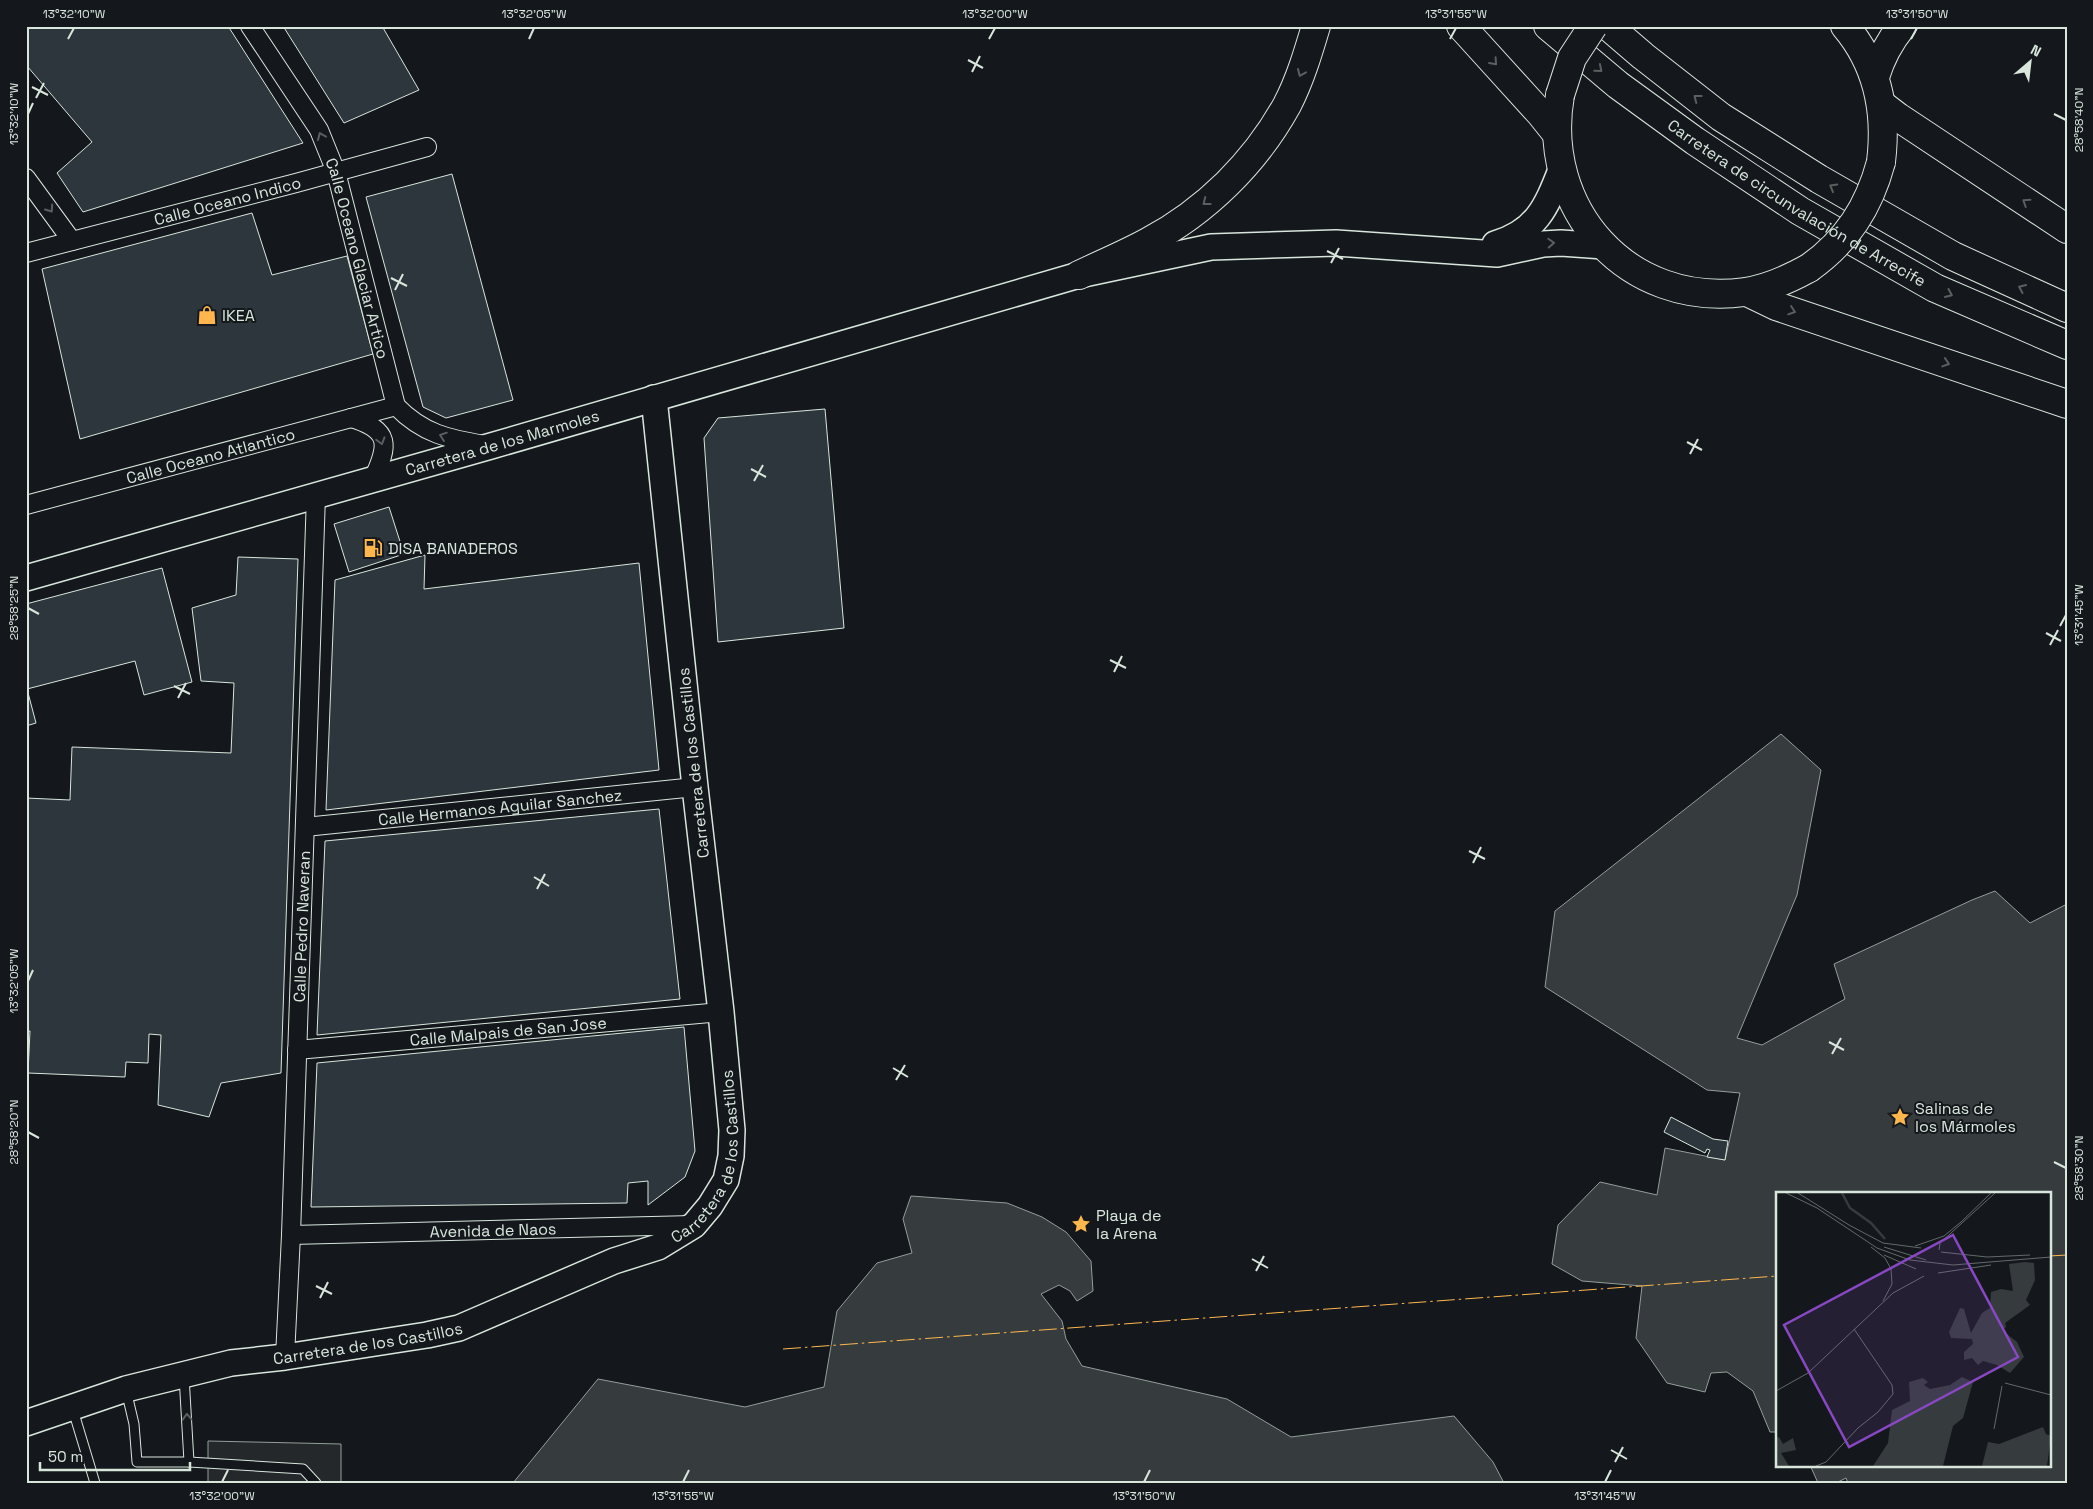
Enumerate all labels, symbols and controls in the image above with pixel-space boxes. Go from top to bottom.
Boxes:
text: 13°32'10"W [43,6,106,22]
text: 13°32'05"W [502,6,567,22]
text: 13°32'00"W [962,6,1028,22]
text: 13°31'55"W [1425,6,1487,22]
text: 13°31'50"W [1886,6,1949,22]
north arrow [2006,38,2056,88]
text: N [2028,40,2044,61]
one-way arrow [1488,57,1497,66]
one-way arrow [1593,64,1602,72]
one-way arrow [1296,68,1307,77]
text: 13°32'10"W [6,82,22,145]
text: 28°58'40"N [2071,88,2087,152]
one-way arrow [1693,95,1703,104]
street label: Carretera de circunvalación de Arrecife [1663,115,1930,292]
one-way arrow [317,132,328,141]
street label: Calle Oceano Glaciar Artico [320,155,393,361]
street label: Calle Oceano Indico [152,172,303,230]
one-way arrow [1829,183,1838,193]
one-way arrow [1203,197,1212,205]
one-way arrow [2022,199,2031,209]
one-way arrow [44,203,53,213]
one-way arrow [1547,238,1555,249]
one-way arrow [2018,283,2027,294]
one-way arrow [1944,287,1953,298]
shop icon: IKEA [196,304,218,326]
place label: IKEA [222,305,255,326]
one-way arrow [1787,305,1796,315]
one-way arrow [1941,357,1949,367]
street label: Carretera de los Marmoles [403,405,602,481]
street label: Calle Oceano Atlantico [124,423,297,489]
one-way arrow [439,432,448,442]
one-way arrow [376,436,386,444]
fuel station icon: DISA BANADEROS [362,537,384,559]
place label: DISA BANADEROS [388,538,518,559]
text: 28°58'25"N [6,576,22,640]
text: 13°31'45"W [2071,584,2087,646]
street label: Carretera de los Castillos [673,667,714,859]
street label: Calle Hermanos Aguilar Sanchez [377,785,623,830]
street label: Calle Pedro Naveran [289,850,315,1003]
text: 13°32'05"W [6,948,22,1013]
street label: Calle Malpais de San Jose [409,1012,608,1051]
street label: Carretera de los Castillos [667,1069,743,1248]
place label: Salinas de los Mármoles [1915,1098,2016,1137]
text: 28°58'20"N [6,1100,22,1164]
place icon: Salinas de los Mármoles [1889,1106,1911,1128]
text: 28°58'30"N [2071,1136,2087,1200]
inset map [1776,1192,2050,1466]
place label: Playa de la Arena [1096,1205,1161,1244]
place icon: Playa de la Arena [1070,1213,1092,1235]
street label: Avenida de Naos [429,1218,557,1243]
street label: Carretera de los Castillos [272,1318,464,1369]
one-way arrow [182,1413,193,1421]
scale bar [40,1439,190,1471]
text: 50 m [48,1447,83,1466]
text: 13°32'00"W [189,1488,255,1504]
text: 13°31'55"W [652,1488,714,1504]
text: 13°31'50"W [1113,1488,1176,1504]
text: 13°31'45"W [1574,1488,1636,1504]

